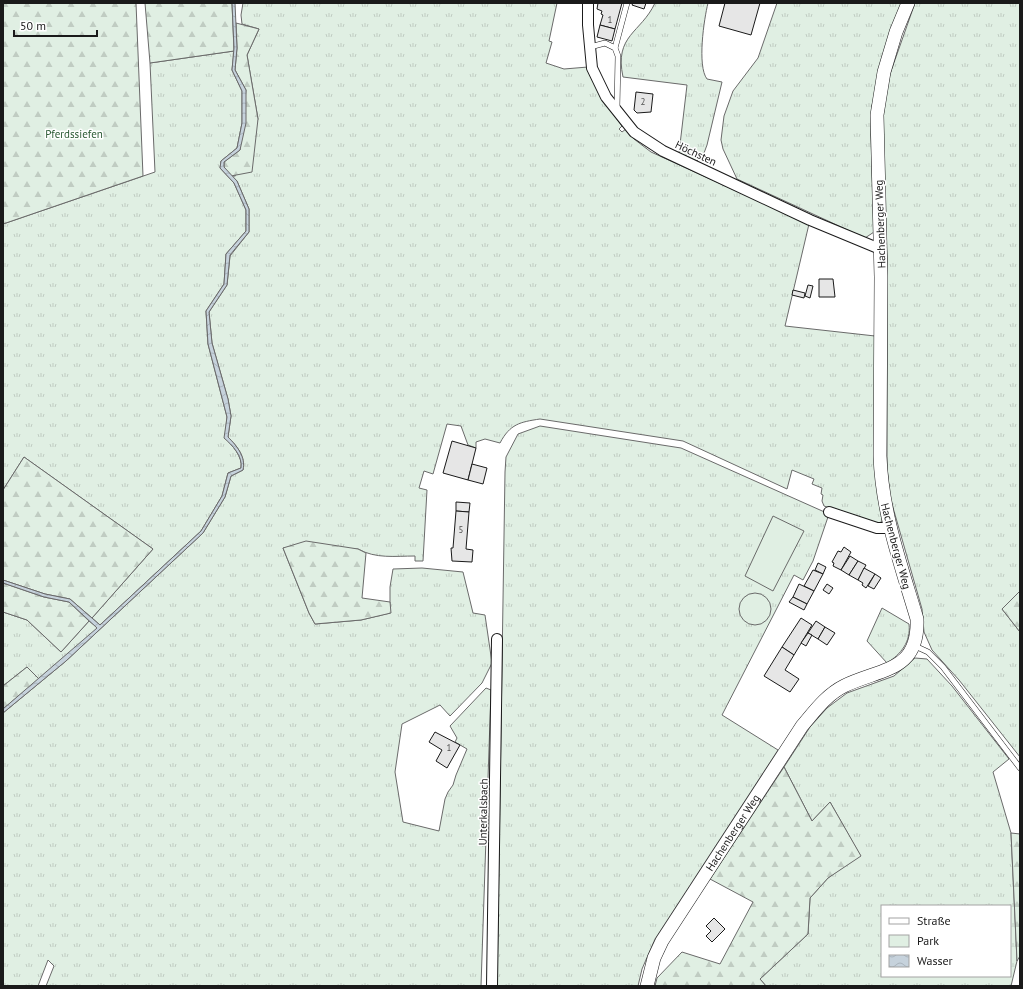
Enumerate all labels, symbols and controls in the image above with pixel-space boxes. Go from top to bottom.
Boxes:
scale bar [14,12,97,38]
house number: 1 [608,14,613,25]
text: 50 m [20,18,46,33]
house number: 2 [641,96,646,107]
park label: Pferdssiefen [45,127,103,141]
street label: Höchsten [673,137,719,169]
street label: Hachenberger Weg [871,179,889,269]
street label: Hachenberger Weg [878,501,914,591]
house number: 5 [459,524,464,535]
house number: 1 [447,742,452,753]
street label: Unterkalsbach [475,778,491,846]
street label: Hachenberger Weg [702,791,763,874]
legend [881,905,1011,977]
text: Straße [917,913,951,928]
text: Park [917,933,939,948]
text: Wasser [917,953,953,968]

